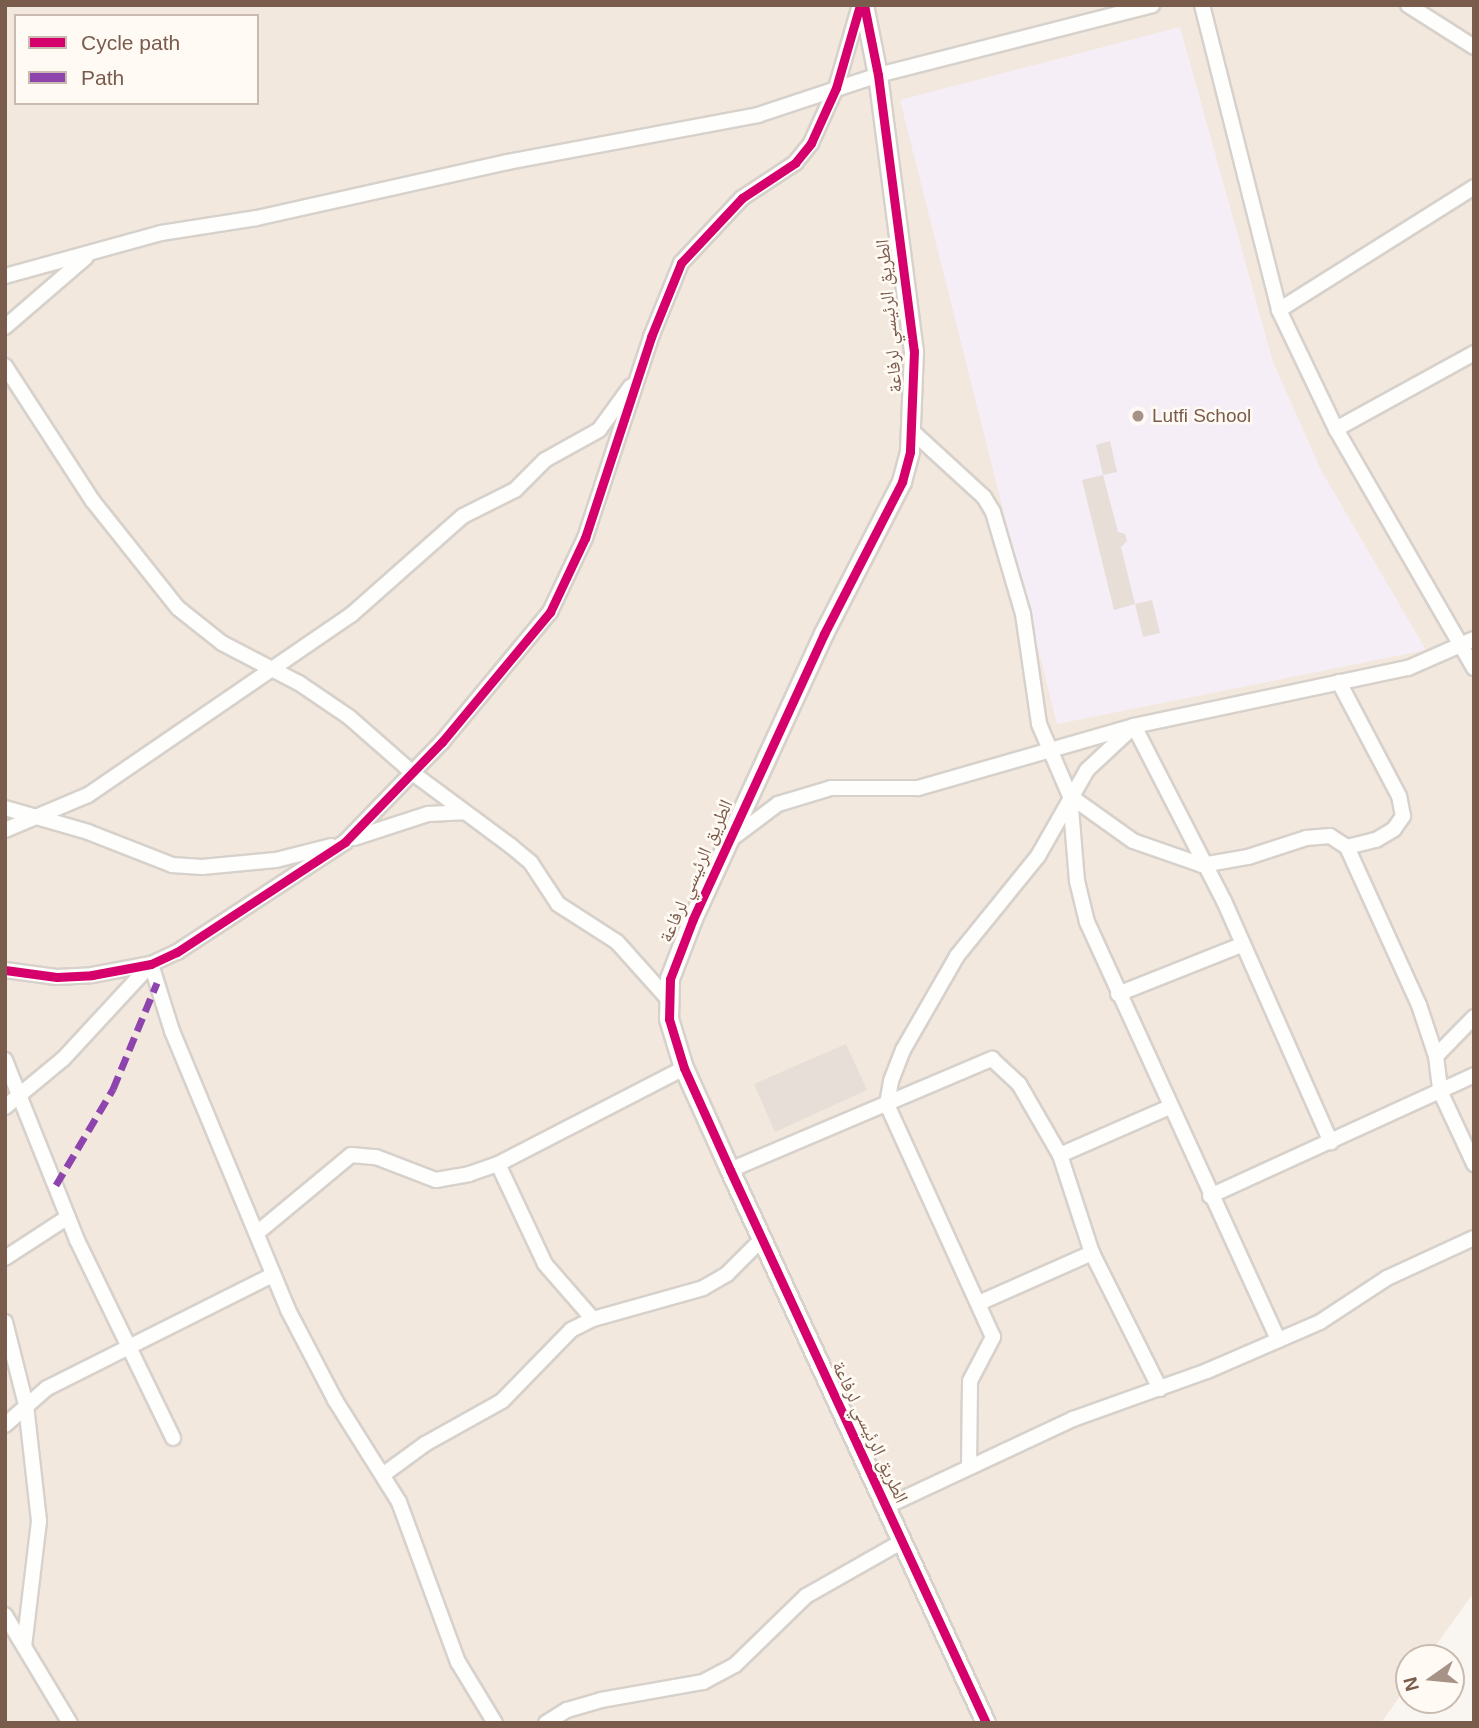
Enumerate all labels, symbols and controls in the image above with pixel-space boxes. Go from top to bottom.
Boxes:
legend [14,14,259,105]
text: Cycle path [81,31,180,54]
text: Path [81,66,124,89]
street label: الطريق الرئيسي لرفاعة [871,238,907,394]
place label: Lutfi School [1152,405,1251,427]
marker: Lutfi School [1130,408,1146,424]
street label: الطريق الرئيسي لرفاعة [654,796,738,946]
street label: الطريق الرئيسي لرفاعة [827,1357,913,1507]
north arrow [1395,1644,1465,1714]
text: N [1399,1675,1423,1693]

